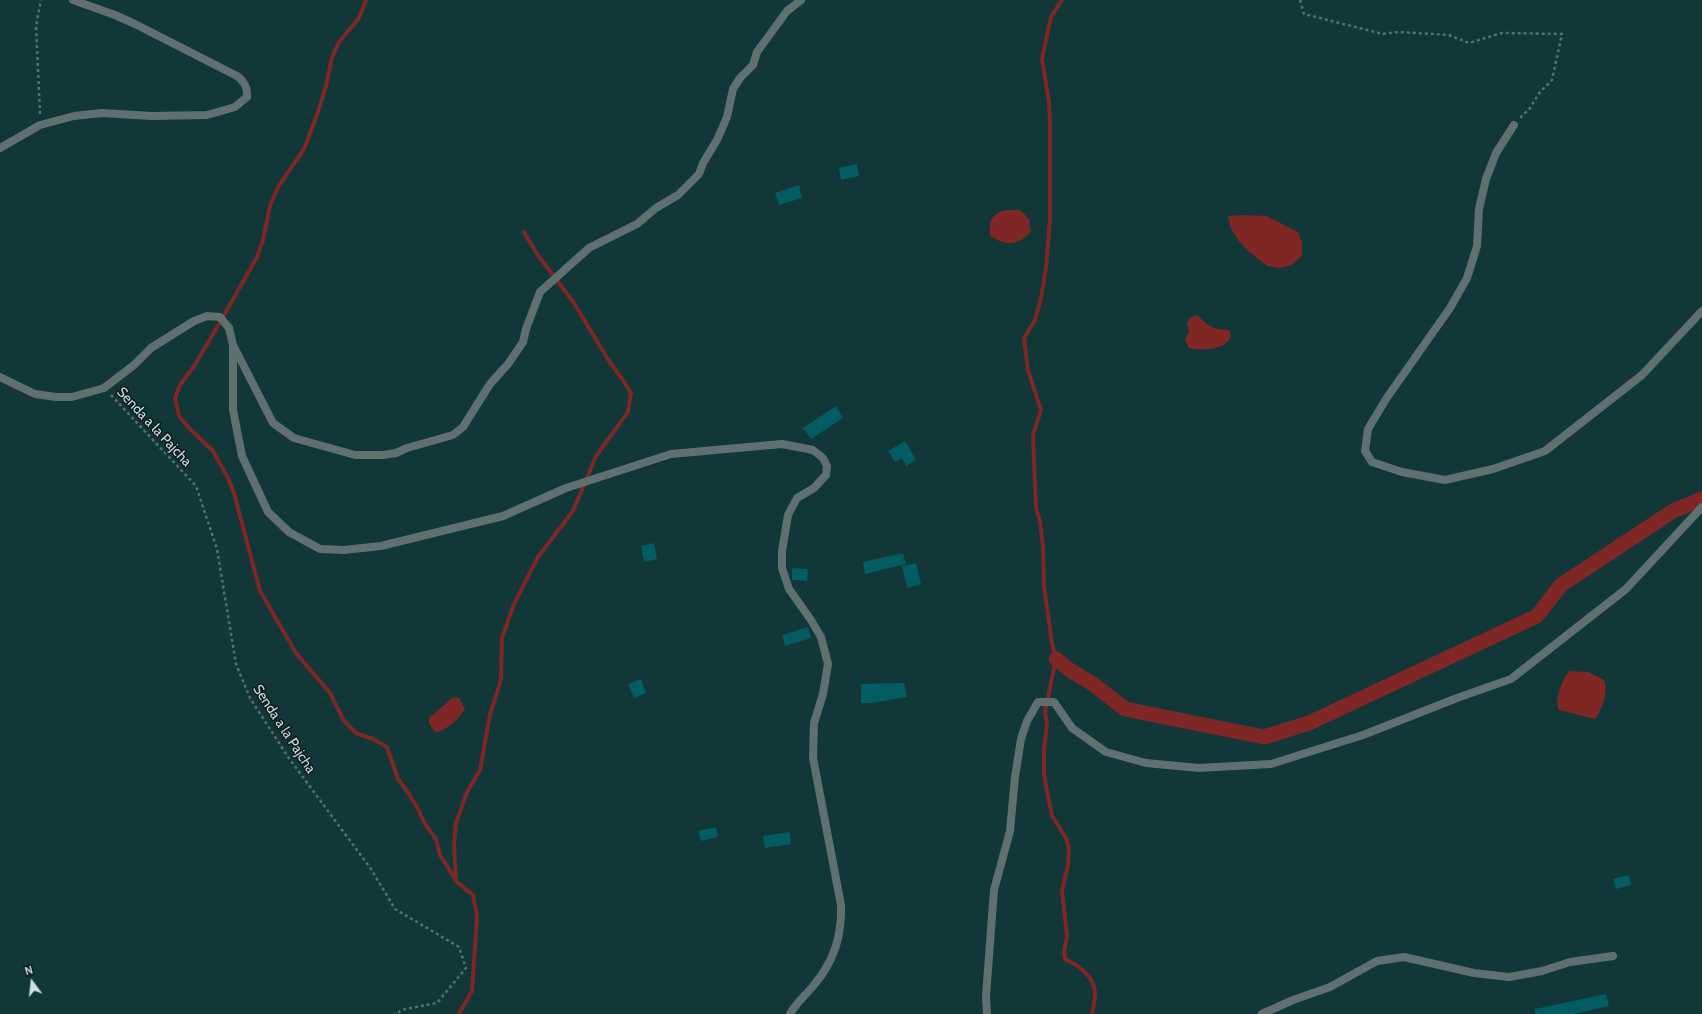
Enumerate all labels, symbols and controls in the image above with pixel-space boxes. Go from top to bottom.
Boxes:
street label: Senda a la Pajcha [113,384,195,470]
street label: Senda a la Pajcha [249,682,319,776]
north arrow [12,962,52,1002]
text: N [23,963,34,978]

